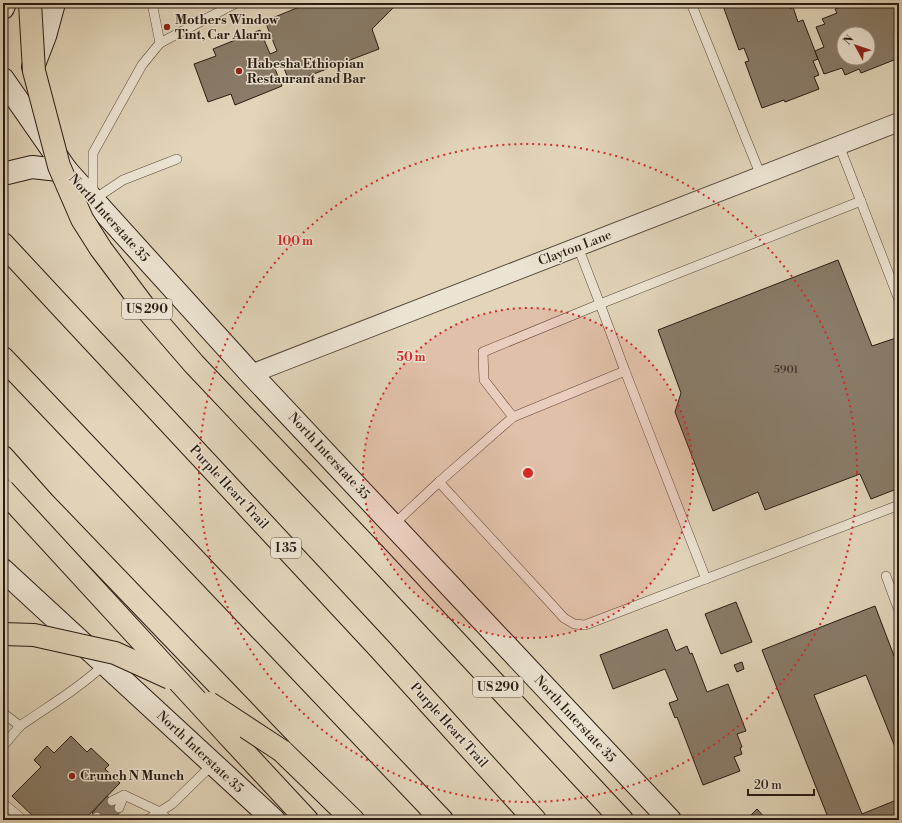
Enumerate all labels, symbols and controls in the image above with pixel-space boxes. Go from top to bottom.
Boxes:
place label: Mothers Window Tint, Car Alarm [175,12,279,43]
marker: Mothers Window Tint, Car Alarm [162,22,172,32]
north arrow [836,26,876,66]
text: N [841,32,857,48]
place label: Habesha Ethiopian Restaurant and Bar [247,56,366,87]
marker: Habesha Ethiopian Restaurant and Bar [234,66,244,76]
street label: North Interstate 35 [65,171,153,265]
street label: Clayton Lane [536,227,614,269]
text: 100 m [277,234,313,249]
road number: US 290 [122,299,172,319]
text: 50 m [396,350,426,365]
house number: 5901 [774,363,798,377]
street label: North Interstate 35 [285,409,373,503]
street label: Purple Heart Trail [186,442,272,532]
centre of rings [521,466,535,480]
road number: I 35 [271,538,301,558]
street label: North Interstate 35 [531,672,619,766]
road number: US 290 [473,677,523,697]
street label: Purple Heart Trail [407,679,491,771]
street label: North Interstate 35 [153,708,247,796]
place label: Crunch N Munch [80,768,184,784]
marker: Crunch N Munch [67,771,77,781]
scale bar [748,771,814,797]
text: 20 m [754,778,782,793]

